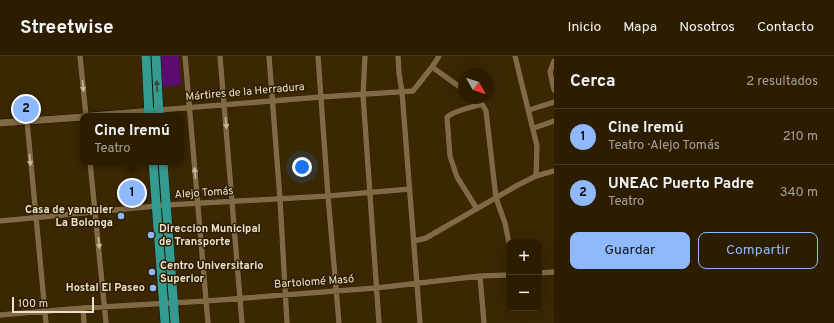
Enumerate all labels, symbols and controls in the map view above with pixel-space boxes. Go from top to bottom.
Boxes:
text: Streetwise [20,16,113,40]
text: Inicio [568,19,601,36]
text: Mapa [623,19,657,36]
text: Nosotros [679,19,735,36]
text: Contacto [757,19,814,36]
north arrow [458,68,494,104]
text: Cerca [570,71,616,93]
text: 2 resultados [746,74,818,90]
one-way arrow [80,80,87,92]
one-way arrow [154,80,161,92]
street label: Mártires de la Herradura [185,80,305,104]
pin: 2 [13,94,39,124]
popup [80,113,184,165]
one-way arrow [222,117,229,129]
text: Cine Iremú [608,119,684,138]
text: Cine Iremú [94,122,170,141]
text: 1 [580,129,586,145]
text: 210 m [783,129,818,145]
text: Teatro · Alejo Tomás [608,138,720,154]
text: Teatro [94,141,131,157]
one-way arrow [27,154,34,166]
your location [292,157,312,177]
one-way arrow [192,167,199,179]
text: UNEAC Puerto Padre [608,175,754,194]
pin: 1 [119,178,145,208]
street label: Alejo Tomás [174,184,234,202]
text: 2 [579,185,587,201]
text: 340 m [780,185,818,201]
text: Teatro [608,194,644,210]
place label: Casa de yanquier La Bolonga [25,203,113,230]
marker: Casa de yanquier La Bolonga [116,211,126,221]
place label: Direccion Municipal de Transporte [159,222,261,249]
marker: Direccion Municipal de Transporte [146,230,156,240]
button: Guardar [570,232,690,269]
button: Compartir [698,232,818,269]
one-way arrow [95,237,102,249]
map controls [506,239,542,311]
button: + [506,239,542,275]
place label: Centro Universitario Superior [160,259,264,286]
marker: Centro Universitario Superior [147,267,157,277]
street label: Bartolomé Masó [273,272,355,292]
button: − [506,275,542,311]
place label: Hostal El Paseo [66,281,145,295]
marker: Hostal El Paseo [148,283,158,293]
scale bar [12,295,94,314]
text: 100 m [18,297,48,311]

